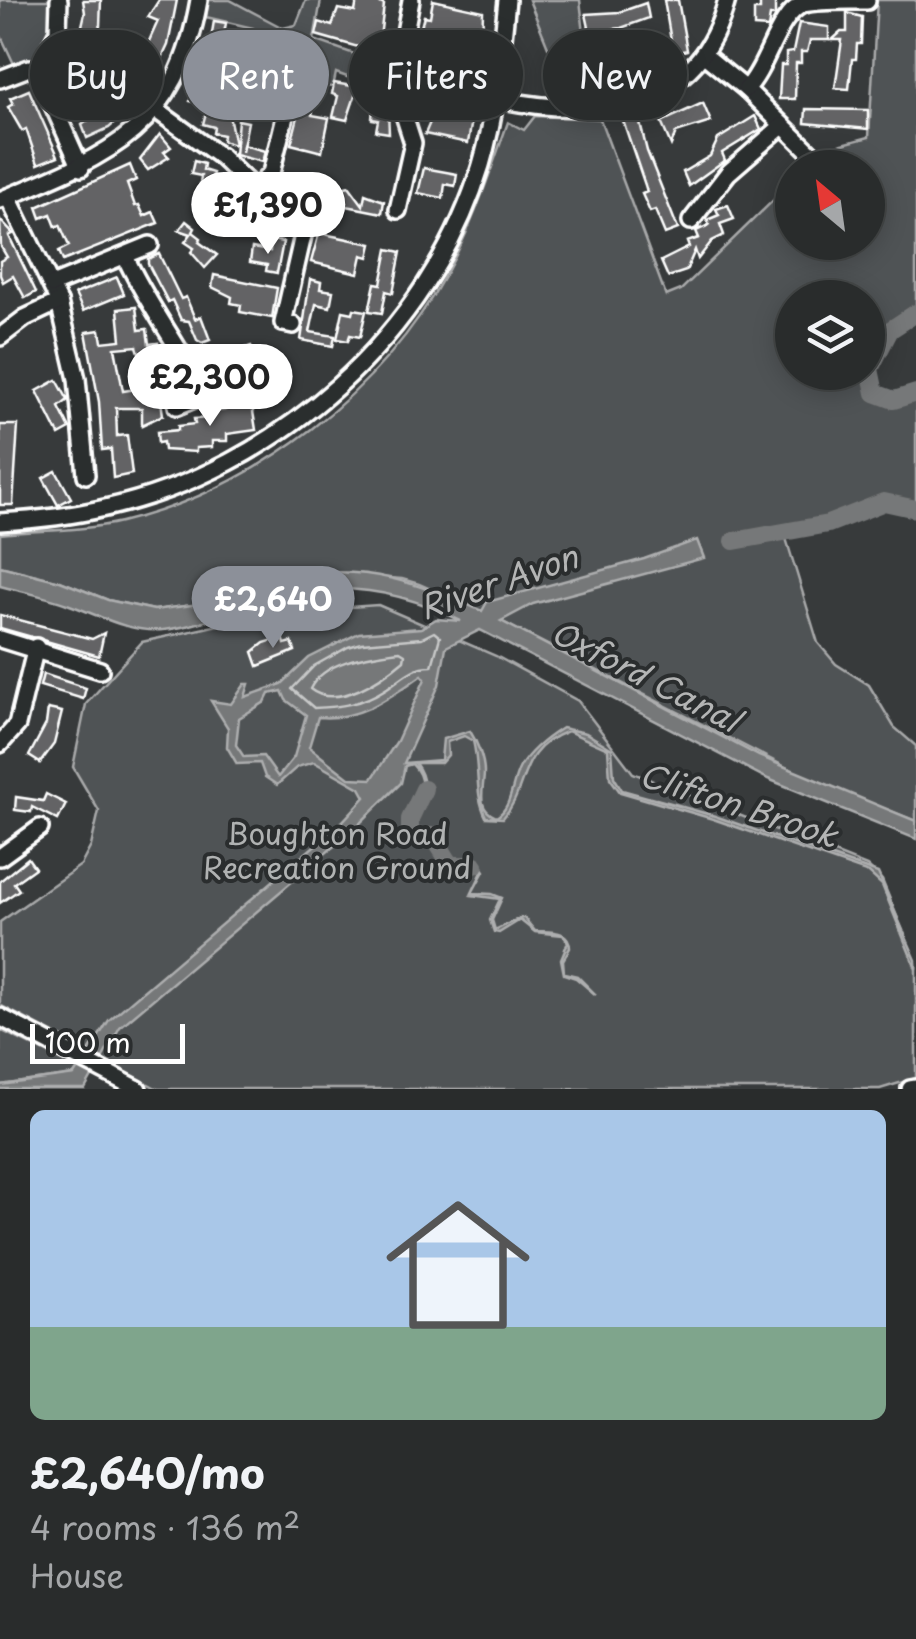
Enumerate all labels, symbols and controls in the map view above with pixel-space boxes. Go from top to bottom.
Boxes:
chip: Buy [30,30,163,120]
chip: Rent [183,30,329,120]
chip: Filters [349,30,523,120]
chip: New [543,30,687,120]
north arrow [775,150,885,260]
map controls [775,150,885,390]
pin: £1,390 [187,172,349,257]
text: £1,390 [213,180,323,228]
button: layers [775,280,885,390]
pin: £2,300 [129,344,291,429]
text: £2,300 [150,352,270,400]
water label: River Avon [412,531,585,631]
pin: £2,640 [192,566,354,651]
text: £2,640 [214,574,332,622]
water label: Oxford Canal [543,607,752,745]
water label: Clifton Brook [634,749,846,859]
park label: Boughton Road Recreation Ground [203,810,471,889]
scale bar [30,1019,185,1064]
text: 100 m [45,1020,131,1063]
icon: home [368,1175,548,1355]
text: £2,640/mo [30,1440,265,1503]
text: 4 rooms · 136 m² [30,1503,300,1551]
text: House [30,1551,124,1599]

